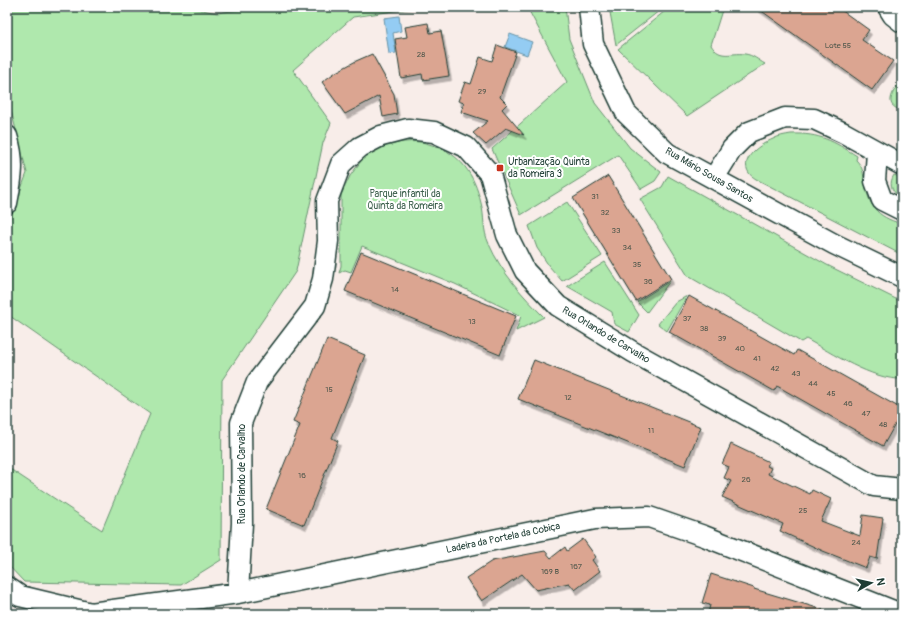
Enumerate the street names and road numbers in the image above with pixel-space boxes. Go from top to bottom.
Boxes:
street label: Rua Mário Sousa Santos [663,145,756,205]
street label: Rua Orlando de Carvalho [560,304,653,366]
street label: Rua Orlando de Carvalho [236,423,248,524]
street label: Ladeira da Portela da Cobiça [445,520,562,556]

